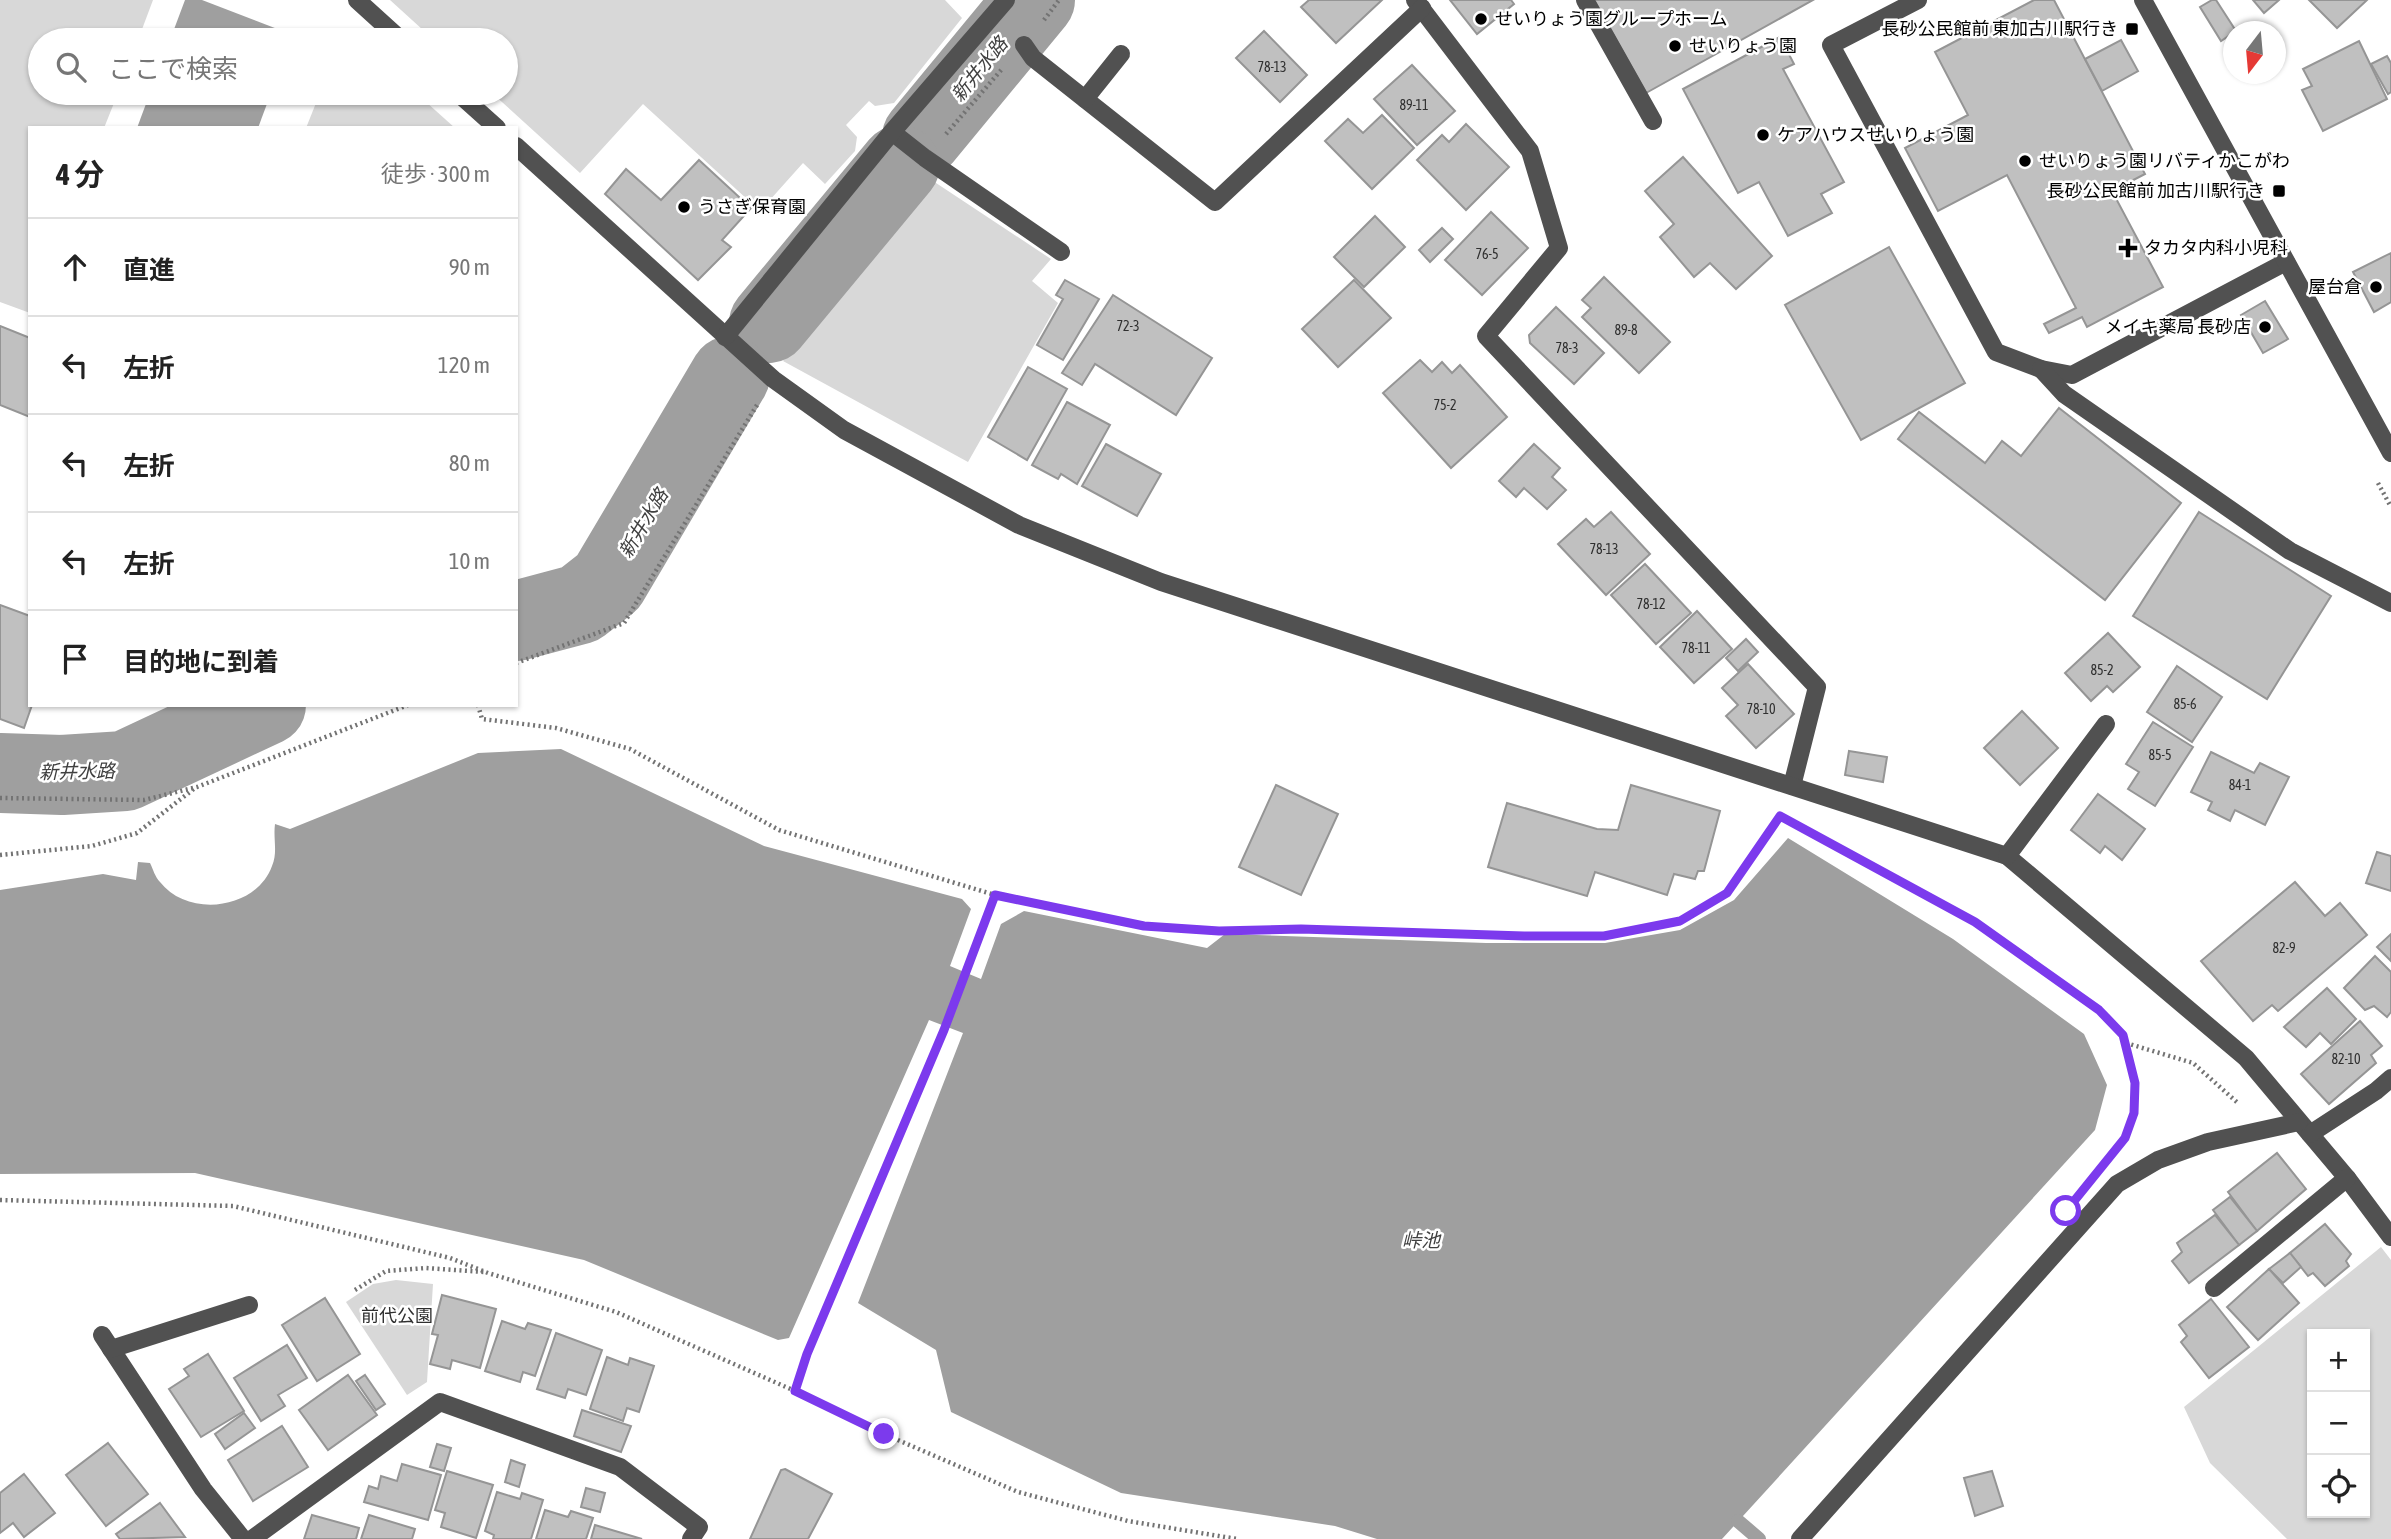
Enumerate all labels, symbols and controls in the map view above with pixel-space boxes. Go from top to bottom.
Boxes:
place label: せいりょう園グループホーム [1495,8,1727,29]
marker: せいりょう園グループホーム [1473,11,1489,27]
place label: 長砂公民館前 東加古川駅行き [1882,18,2118,39]
marker: 長砂公民館前 東加古川駅行き [2124,21,2140,37]
north arrow [2223,21,2286,84]
search box [28,28,518,105]
water label: 新井水路 [947,31,1013,105]
place label: せいりょう園 [1689,35,1797,56]
marker: せいりょう園 [1667,38,1683,54]
icon: search [52,48,90,86]
text: ここで検索 [108,54,238,84]
house number: 78-13 [1257,59,1287,75]
house number: 89-11 [1399,97,1429,113]
place label: ケアハウスせいりょう園 [1777,124,1974,145]
marker: ケアハウスせいりょう園 [1755,127,1771,143]
place label: せいりょう園リバティかこがわ [2039,150,2290,171]
marker: せいりょう園リバティかこがわ [2017,153,2033,169]
text: 4 分 [56,157,104,191]
text: 徒歩 · 300 m [381,161,490,187]
place label: 長砂公民館前 加古川駅行き [2047,180,2265,201]
marker: 長砂公民館前 加古川駅行き [2271,183,2287,199]
place label: うさぎ保育園 [698,196,806,217]
marker: うさぎ保育園 [676,199,692,215]
place label: タカタ内科小児科 [2144,237,2288,258]
marker: タカタ内科小児科 [2118,238,2138,258]
house number: 76-5 [1475,246,1499,262]
icon: ahead [56,248,94,286]
text: 90 m [449,254,490,280]
text: 直進 [123,255,175,285]
place label: 屋台倉 [2308,276,2362,297]
marker: 屋台倉 [2368,279,2384,295]
place label: メイキ薬局 長砂店 [2105,316,2251,337]
house number: 72-3 [1116,318,1140,334]
marker: メイキ薬局 長砂店 [2257,319,2273,335]
house number: 89-8 [1614,322,1638,338]
house number: 78-3 [1555,340,1579,356]
icon: left [56,346,94,384]
text: 120 m [438,352,490,378]
text: 左折 [123,353,175,383]
house number: 75-2 [1433,397,1457,413]
icon: left [56,444,94,482]
text: 80 m [449,450,490,476]
text: 左折 [123,451,175,481]
water label: 新井水路 [614,483,673,561]
house number: 78-13 [1589,541,1619,557]
icon: left [56,542,94,580]
text: 10 m [449,548,490,574]
text: 左折 [123,549,175,579]
house number: 78-12 [1636,596,1666,612]
icon: arrive [56,640,94,678]
house number: 78-11 [1681,640,1711,656]
text: 目的地に到着 [123,647,279,677]
house number: 85-2 [2090,662,2114,678]
house number: 85-6 [2173,696,2197,712]
house number: 78-10 [1746,701,1776,717]
house number: 85-5 [2148,747,2172,763]
water label: 新井水路 [39,759,117,783]
house number: 84-1 [2229,777,2251,793]
house number: 82-9 [2272,940,2296,956]
house number: 82-10 [2331,1051,2361,1067]
route start [2050,1195,2081,1226]
water label: 峠池 [1402,1229,1442,1251]
park label: 前代公園 [361,1305,433,1326]
map controls [2307,1329,2370,1518]
button: + [2307,1329,2370,1392]
button: − [2307,1392,2370,1455]
route end [868,1418,899,1449]
button: locate [2307,1455,2370,1518]

